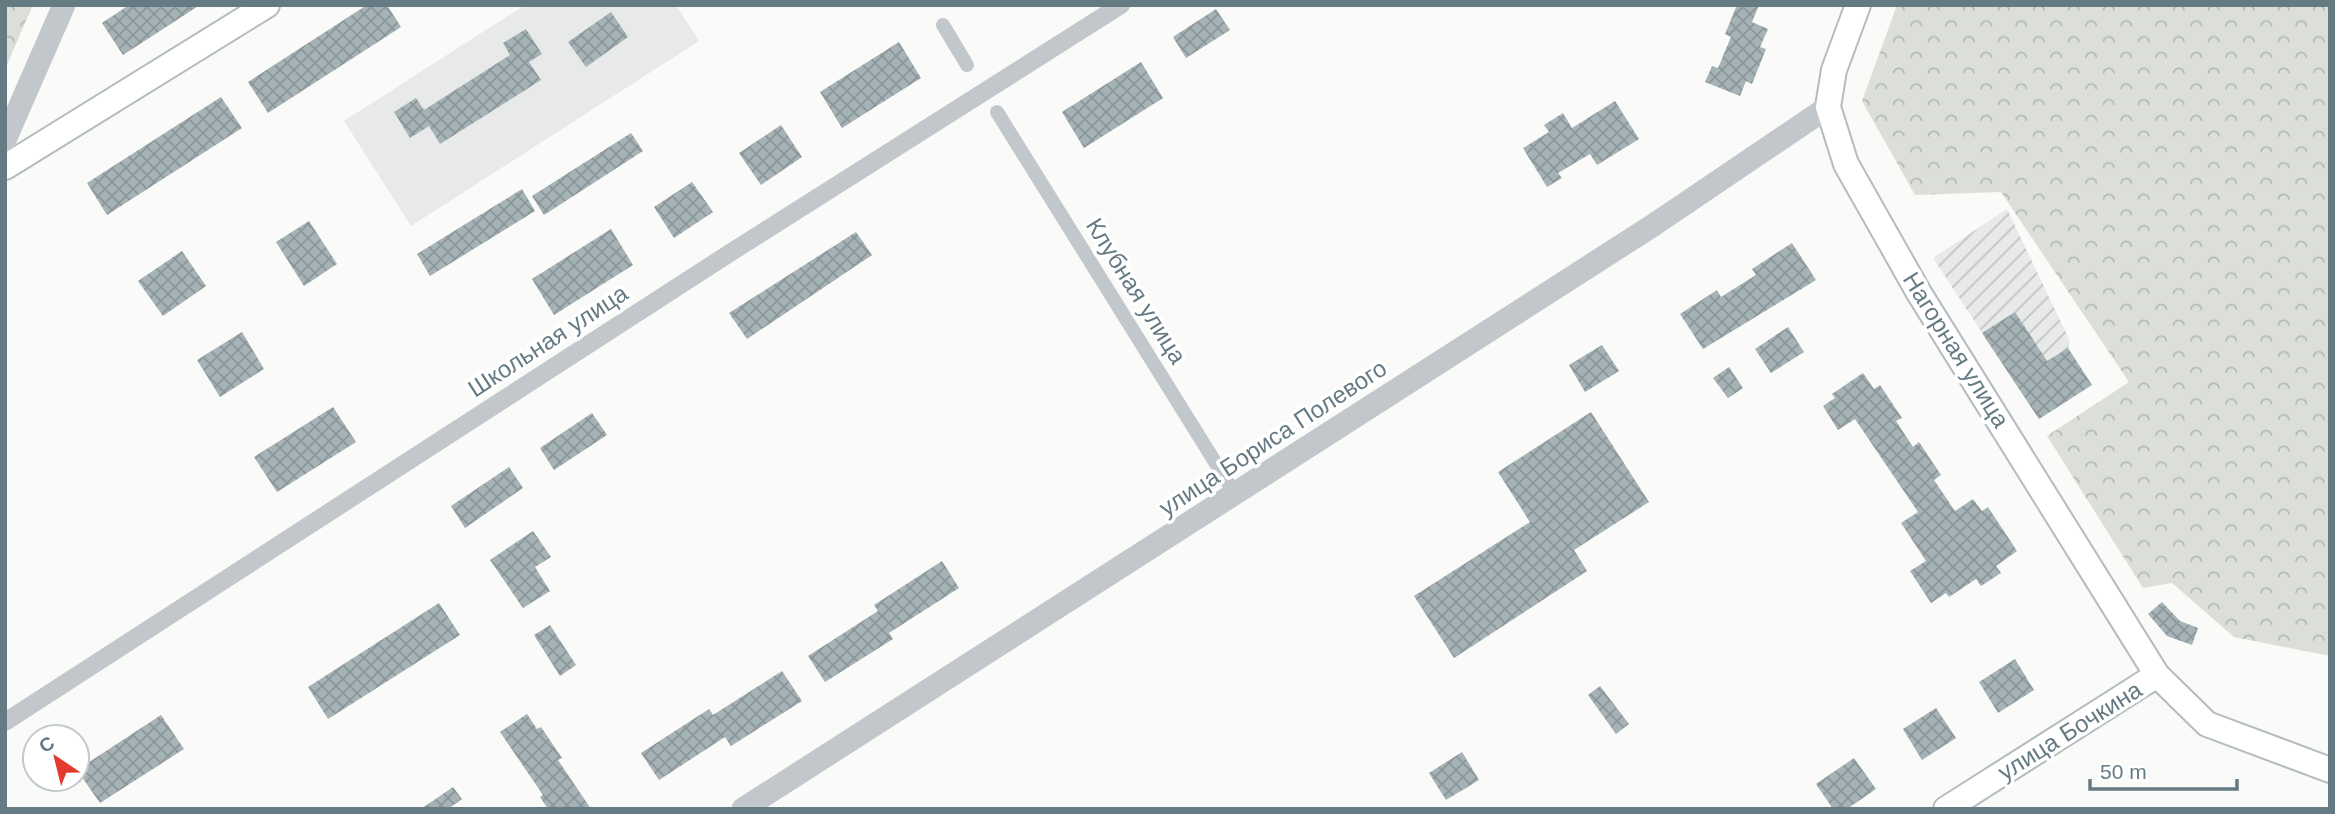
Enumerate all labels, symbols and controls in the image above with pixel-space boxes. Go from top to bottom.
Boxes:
street label: Клубная улица [1081,213,1192,369]
street label: Нагорная улица [1898,267,2015,433]
street label: Школьная улица [463,279,633,402]
street label: улица Бориса Полевого [1154,354,1391,521]
street label: улица Бочкина [1993,675,2147,786]
north arrow [21,723,91,793]
text: С [35,732,58,757]
scale bar [2090,748,2237,792]
text: 50 m [2100,760,2147,783]

